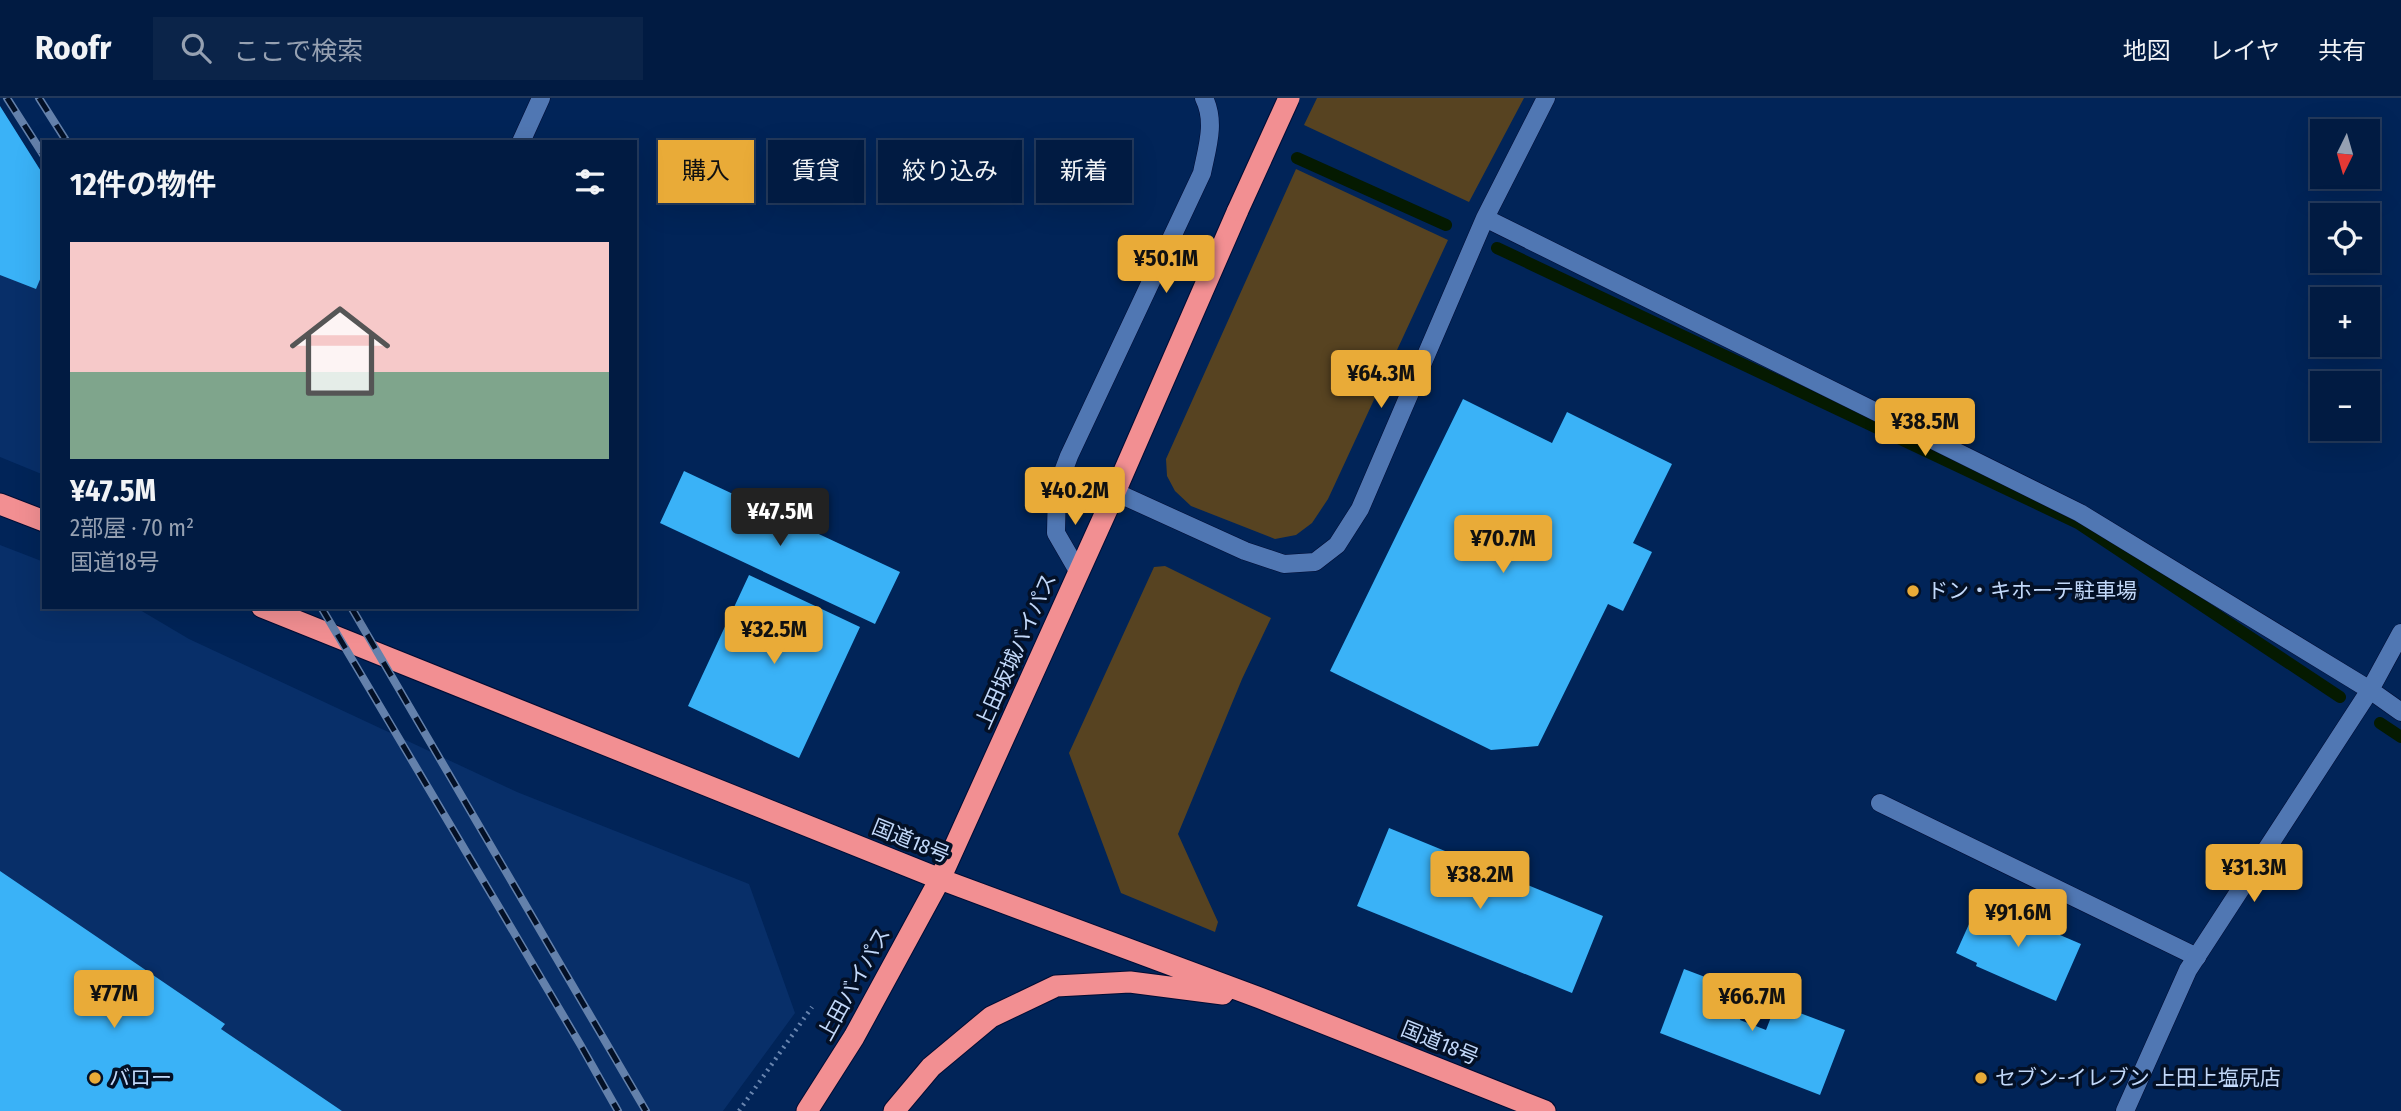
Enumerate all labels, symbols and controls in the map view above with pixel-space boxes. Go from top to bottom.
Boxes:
search box [153,17,643,80]
text: Roofr [35,28,111,68]
icon: search [177,29,215,67]
text: ここで検索 [233,36,363,67]
text: 地図 [2123,37,2171,65]
text: レイヤ [2209,37,2280,65]
text: 共有 [2318,37,2366,65]
north arrow [2310,119,2380,189]
map controls [2310,119,2380,441]
chip: 購入 [658,140,754,203]
chip: 賃貸 [768,140,864,203]
chip: 絞り込み [878,140,1022,203]
chip: 新着 [1036,140,1132,203]
icon: filters [571,163,609,201]
text: 12件の物件 [70,167,217,203]
button: locate [2310,203,2380,273]
pin: ¥50.1M [1109,236,1223,295]
text: ¥50.1M [1134,244,1198,272]
button: + [2310,287,2380,357]
icon: home [277,288,403,414]
pin: ¥64.3M [1324,350,1438,410]
text: ¥64.3M [1347,359,1415,387]
button: − [2310,371,2380,441]
pin: ¥38.5M [1868,398,1982,458]
text: ¥38.5M [1891,407,1959,435]
pin: ¥40.2M [1018,468,1132,527]
text: ¥47.5M [70,473,156,509]
text: ¥40.2M [1041,476,1109,504]
pin: ¥47.5M [723,489,837,548]
text: ¥47.5M [747,497,813,525]
text: 2部屋 · 70 m² [70,514,194,542]
pin: ¥70.7M [1446,516,1560,575]
text: ¥70.7M [1470,524,1536,552]
text: 国道18号 [70,548,159,576]
street label: 上田坂城バイパス [970,569,1062,733]
place label: ドン・キホーテ駐車場 [1927,578,2137,604]
marker: ドン・キホーテ駐車場 [1905,583,1921,599]
pin: ¥32.5M [717,606,831,666]
text: ¥32.5M [741,615,807,643]
street label: 国道18号 [868,814,954,868]
pin: ¥31.3M [2197,844,2311,904]
pin: ¥38.2M [1423,852,1537,911]
text: ¥31.3M [2222,853,2286,881]
text: ¥38.2M [1446,860,1514,888]
pin: ¥91.6M [1961,890,2075,949]
text: ¥91.6M [1985,898,2051,926]
street label: 上田バイパス [812,923,896,1045]
pin: ¥77M [73,970,155,1030]
pin: ¥66.7M [1695,974,1809,1033]
text: ¥77M [90,979,138,1007]
text: ¥66.7M [1719,982,1785,1010]
street label: 国道18号 [1397,1016,1483,1070]
place label: バロー [109,1065,172,1091]
place label: セブン-イレブン 上田上塩尻店 [1995,1065,2281,1091]
marker: バロー [87,1070,103,1086]
marker: セブン-イレブン 上田上塩尻店 [1973,1070,1989,1086]

